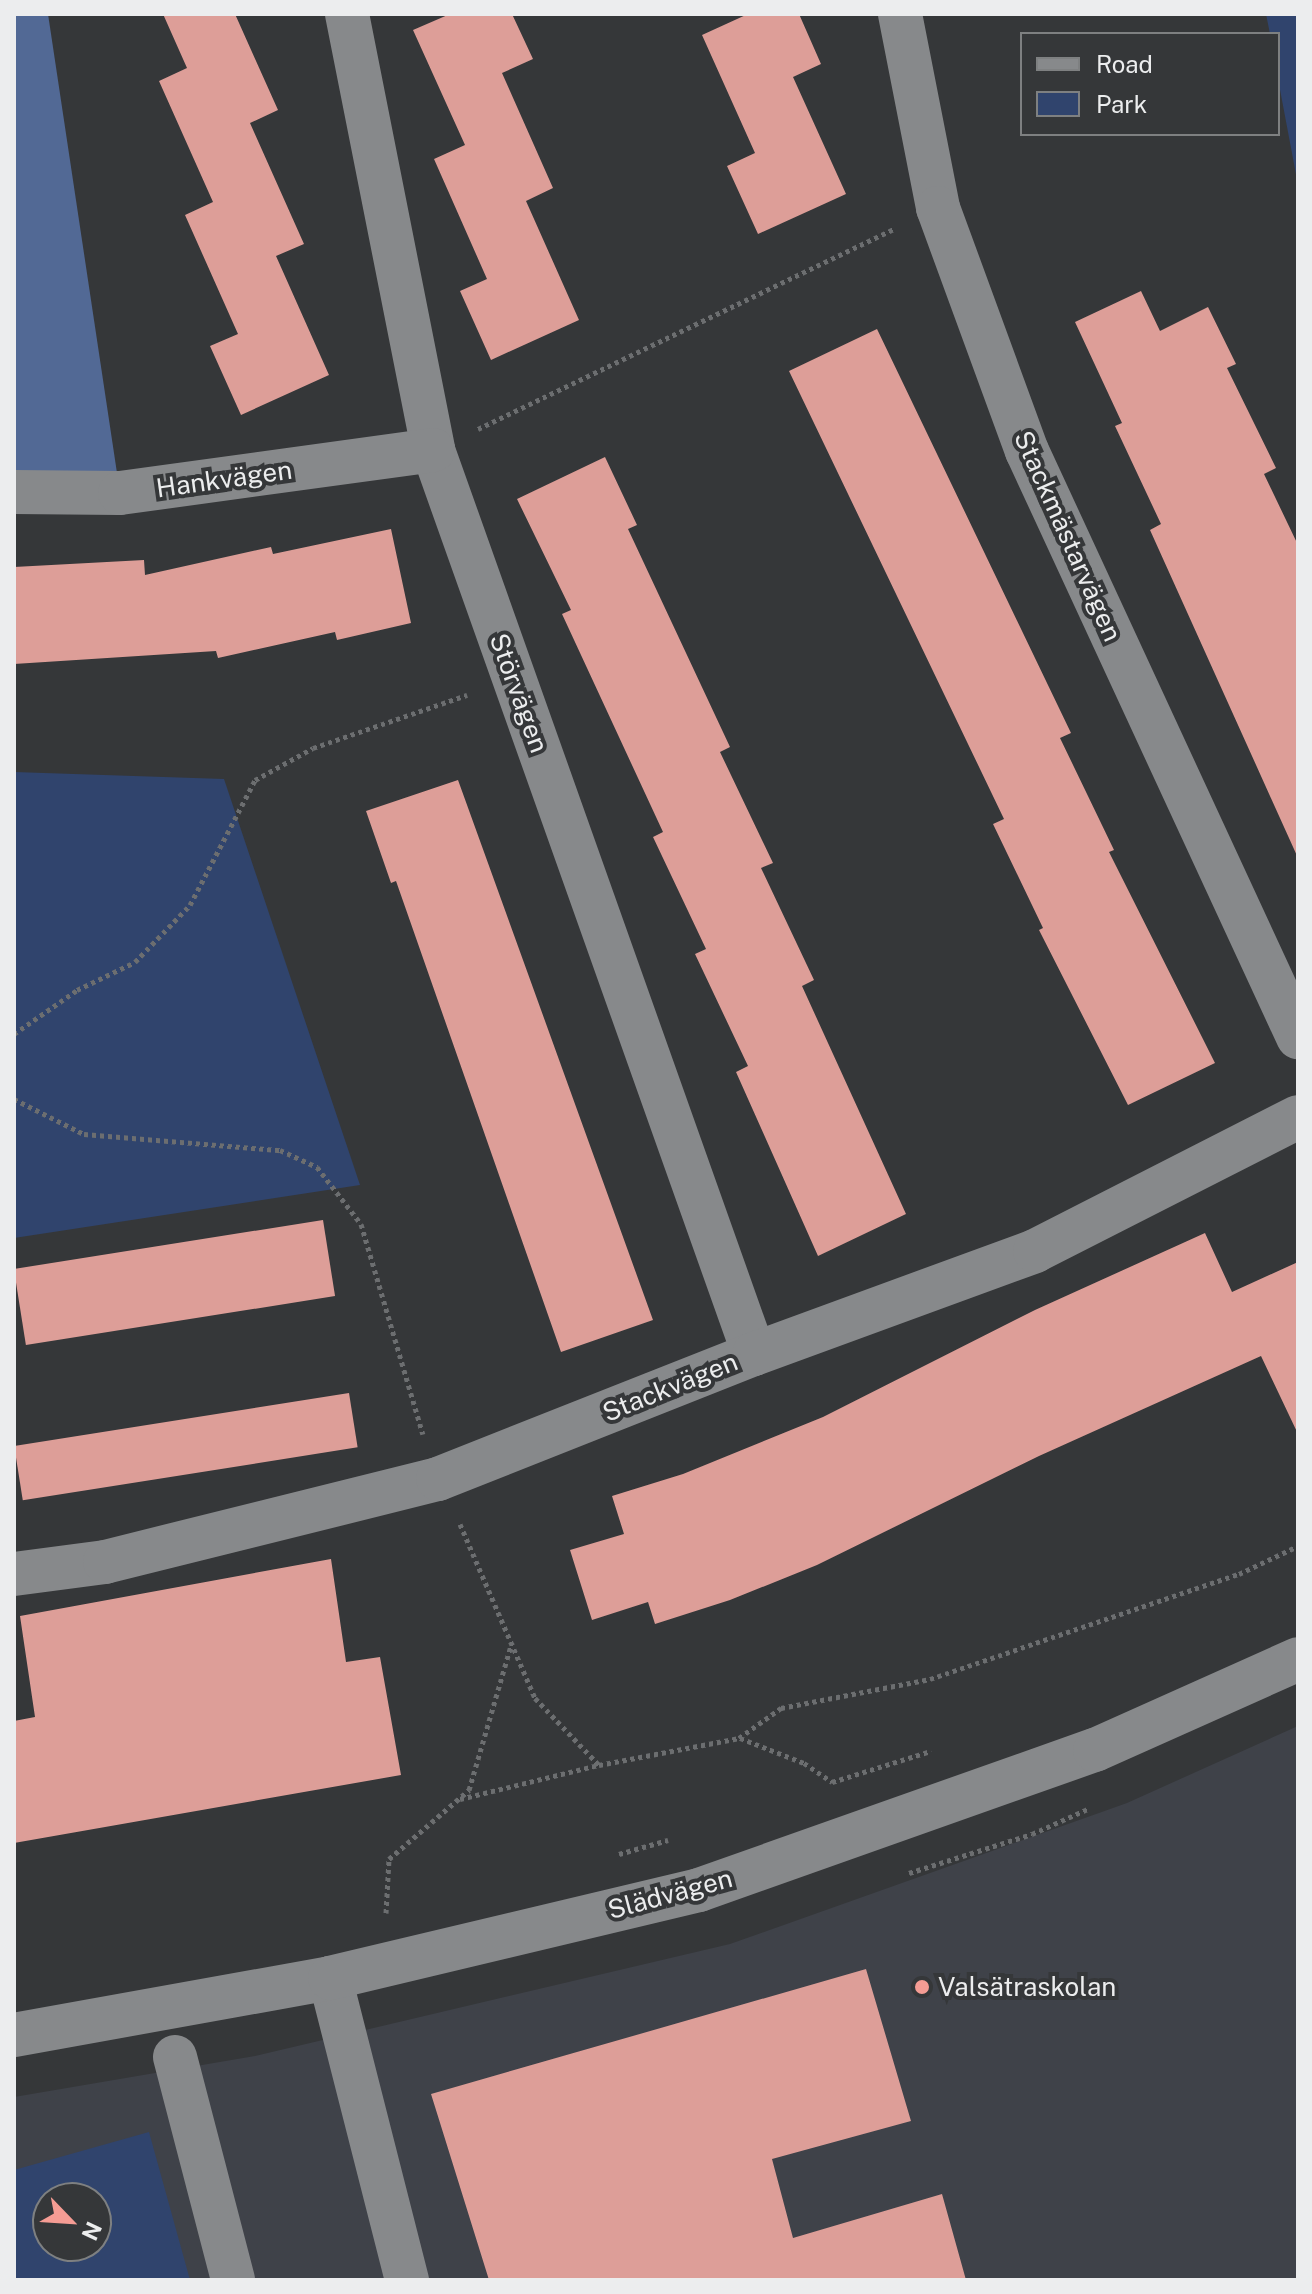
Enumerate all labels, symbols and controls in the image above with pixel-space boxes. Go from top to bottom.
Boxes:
legend [1020,32,1280,136]
text: Road [1096,50,1153,78]
text: Park [1096,90,1147,118]
street label: Stackmästarvägen [1008,426,1128,646]
street label: Hankvägen [154,454,294,504]
street label: Störvägen [483,629,555,757]
street label: Stackvägen [598,1346,742,1428]
street label: Slädvägen [604,1862,736,1926]
place label: Valsätraskolan [938,1971,1116,2003]
marker: Valsätraskolan [913,1978,931,1996]
north arrow [32,2182,112,2262]
text: N [77,2218,107,2245]

